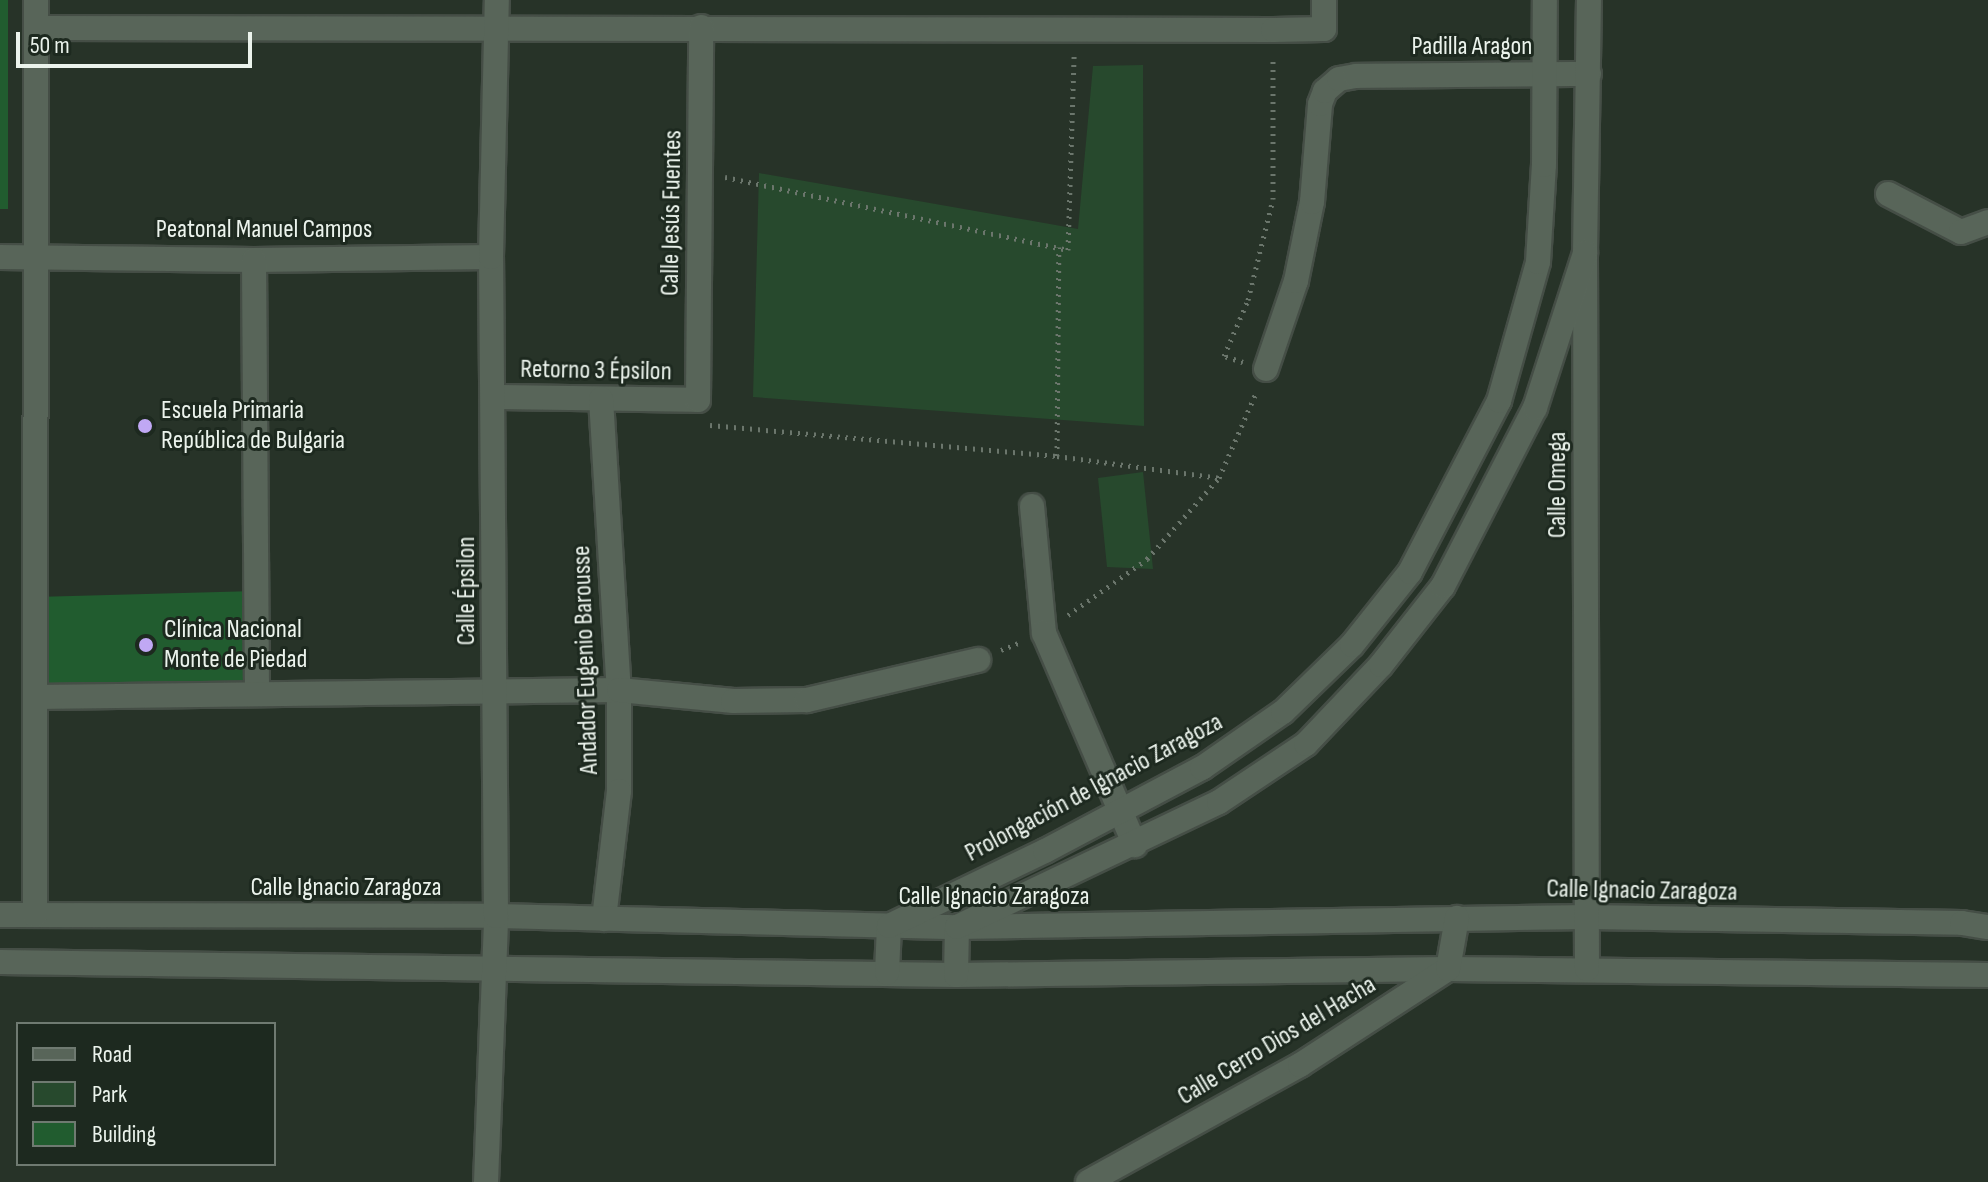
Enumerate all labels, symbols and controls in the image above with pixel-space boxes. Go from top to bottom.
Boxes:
scale bar [20,16,256,66]
text: 50 m [30,31,70,60]
street label: Padilla Aragon [1411,31,1533,63]
street label: Calle Jesús Fuentes [655,130,689,296]
street label: Peatonal Manuel Campos [156,214,372,246]
street label: Retorno 3 Épsilon [520,354,672,388]
place label: Escuela Primaria República de Bulgaria [161,395,345,456]
marker: Escuela Primaria República de Bulgaria [136,417,154,435]
street label: Calle Omega [1542,432,1574,538]
street label: Calle Épsilon [451,537,483,645]
street label: Andador Eugenio Barousse [566,545,606,775]
place label: Clínica Nacional Monte de Piedad [164,614,307,676]
marker: Clínica Nacional Monte de Piedad [135,634,157,656]
street label: Prolongación de Ignacio Zaragoza [960,707,1228,869]
street label: Calle Ignacio Zaragoza [250,872,442,904]
street label: Calle Ignacio Zaragoza [1546,874,1738,908]
street label: Calle Ignacio Zaragoza [898,881,1090,913]
street label: Calle Cerro Dios del Hacha [1172,970,1382,1112]
legend [16,1022,276,1166]
text: Road [92,1040,132,1069]
text: Park [92,1080,127,1109]
text: Building [92,1120,156,1149]

